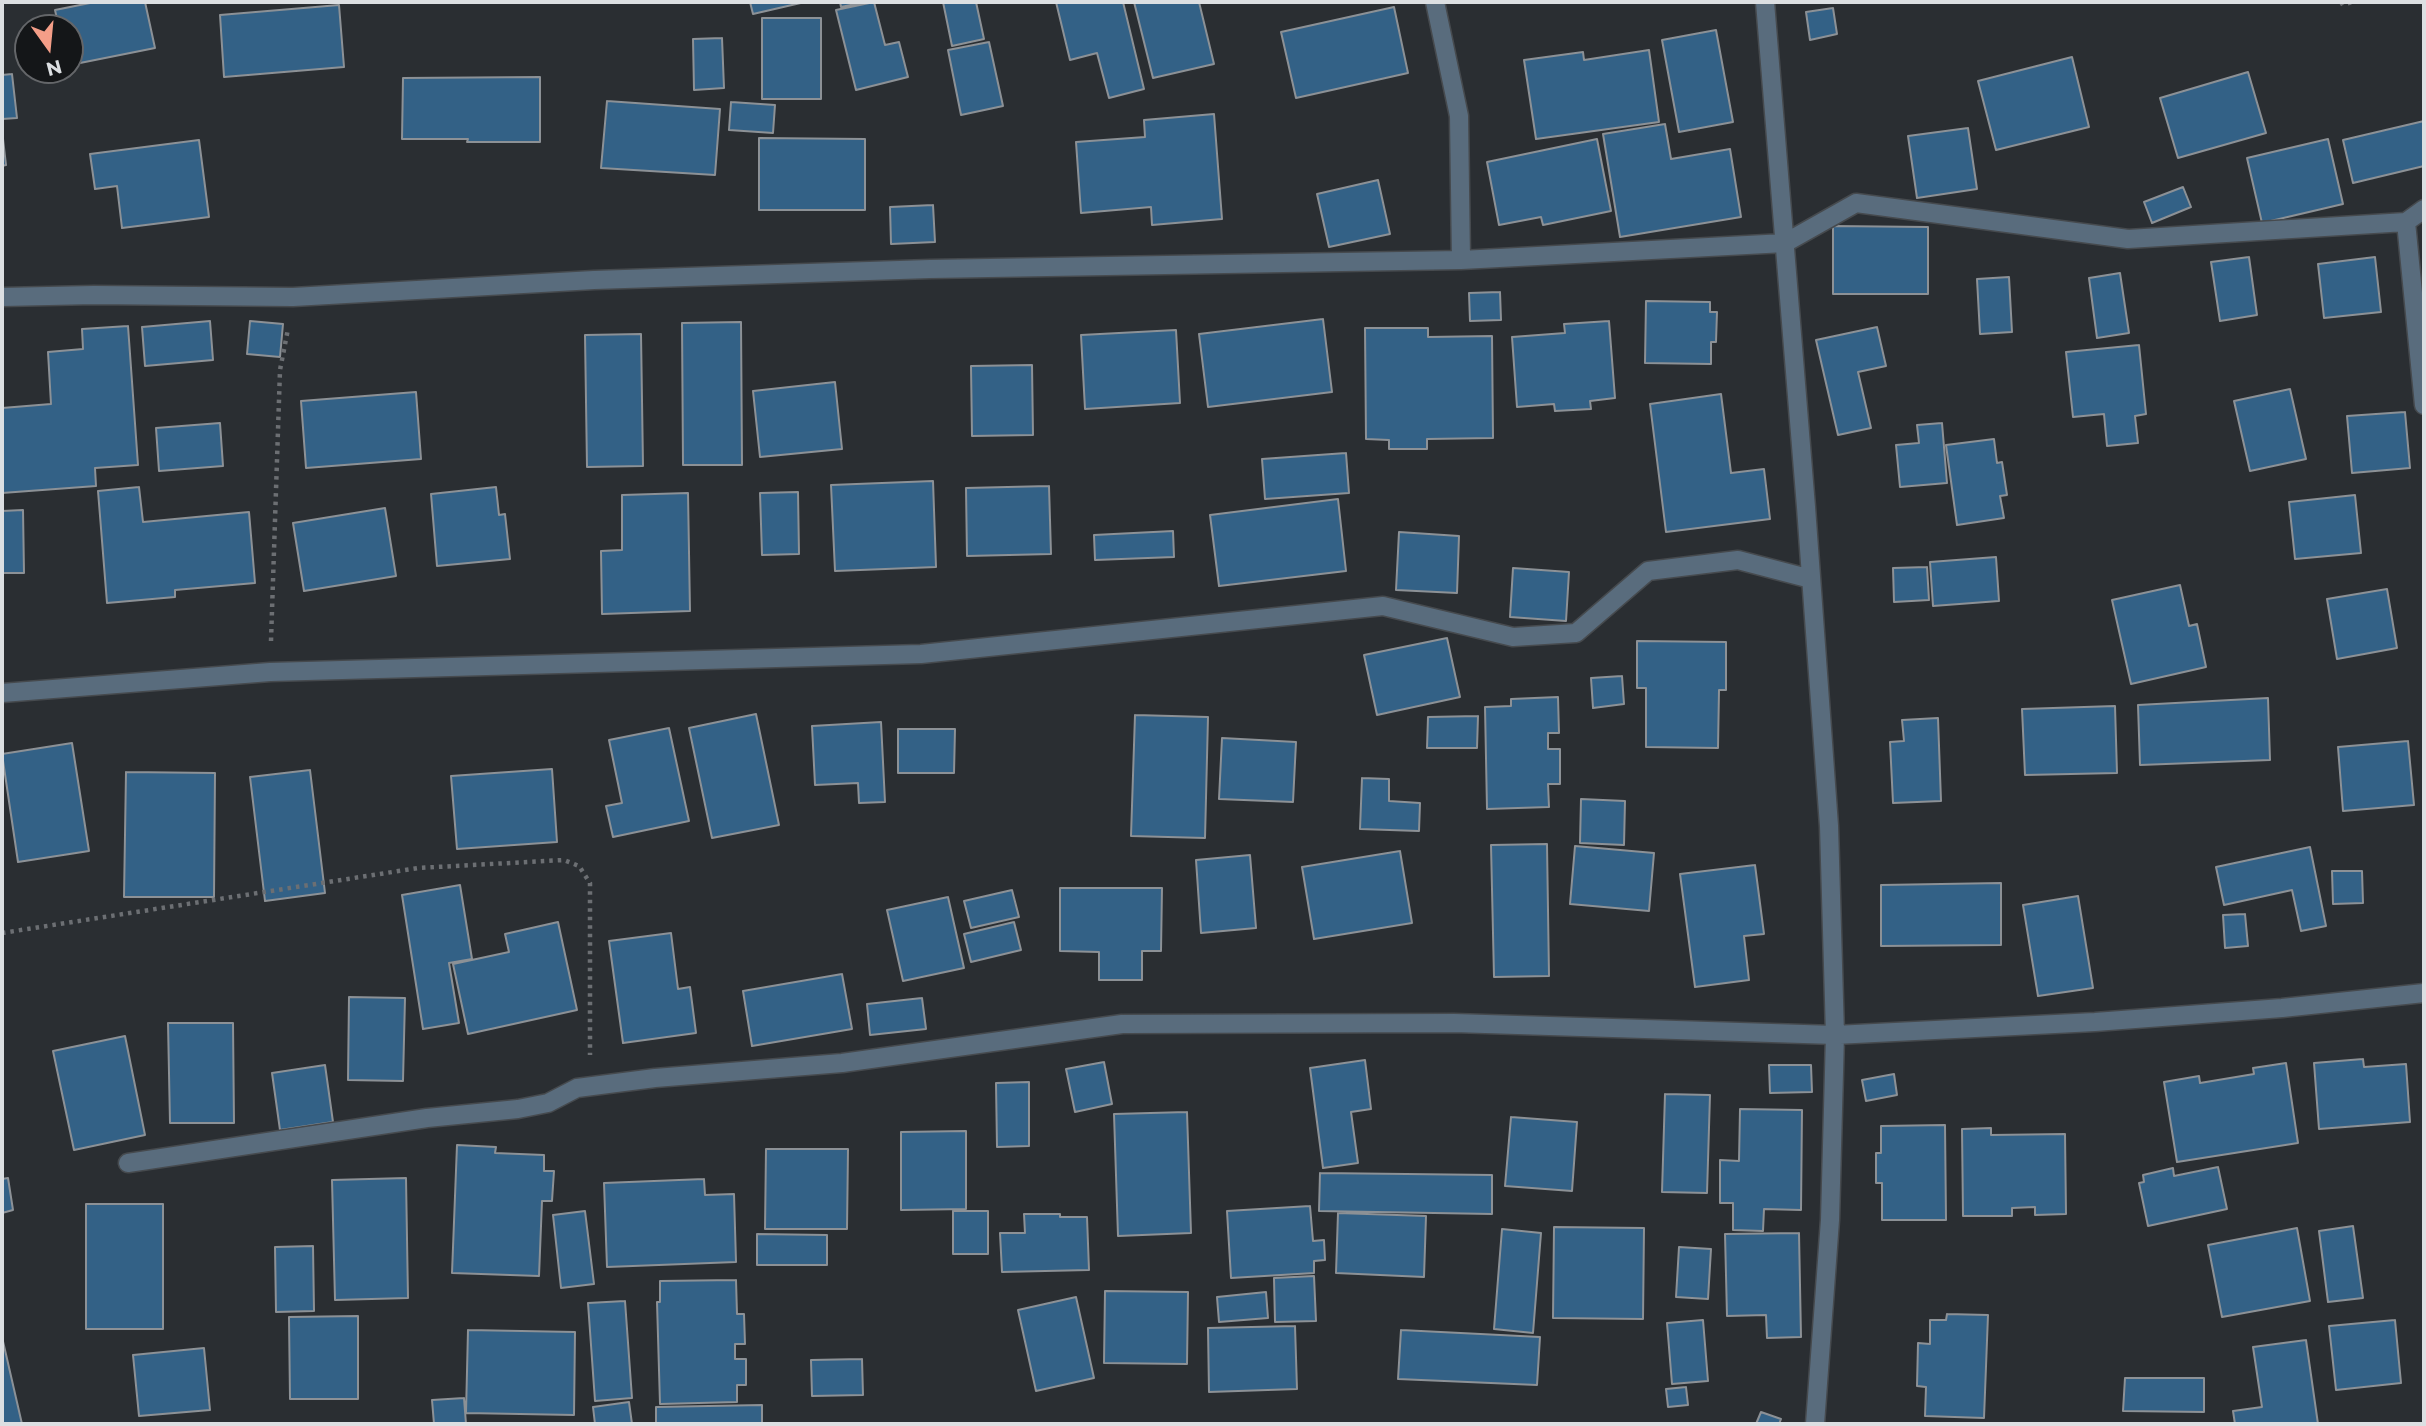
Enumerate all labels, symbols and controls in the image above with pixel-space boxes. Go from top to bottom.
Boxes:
north arrow [14,14,84,84]
text: N [44,55,64,81]

